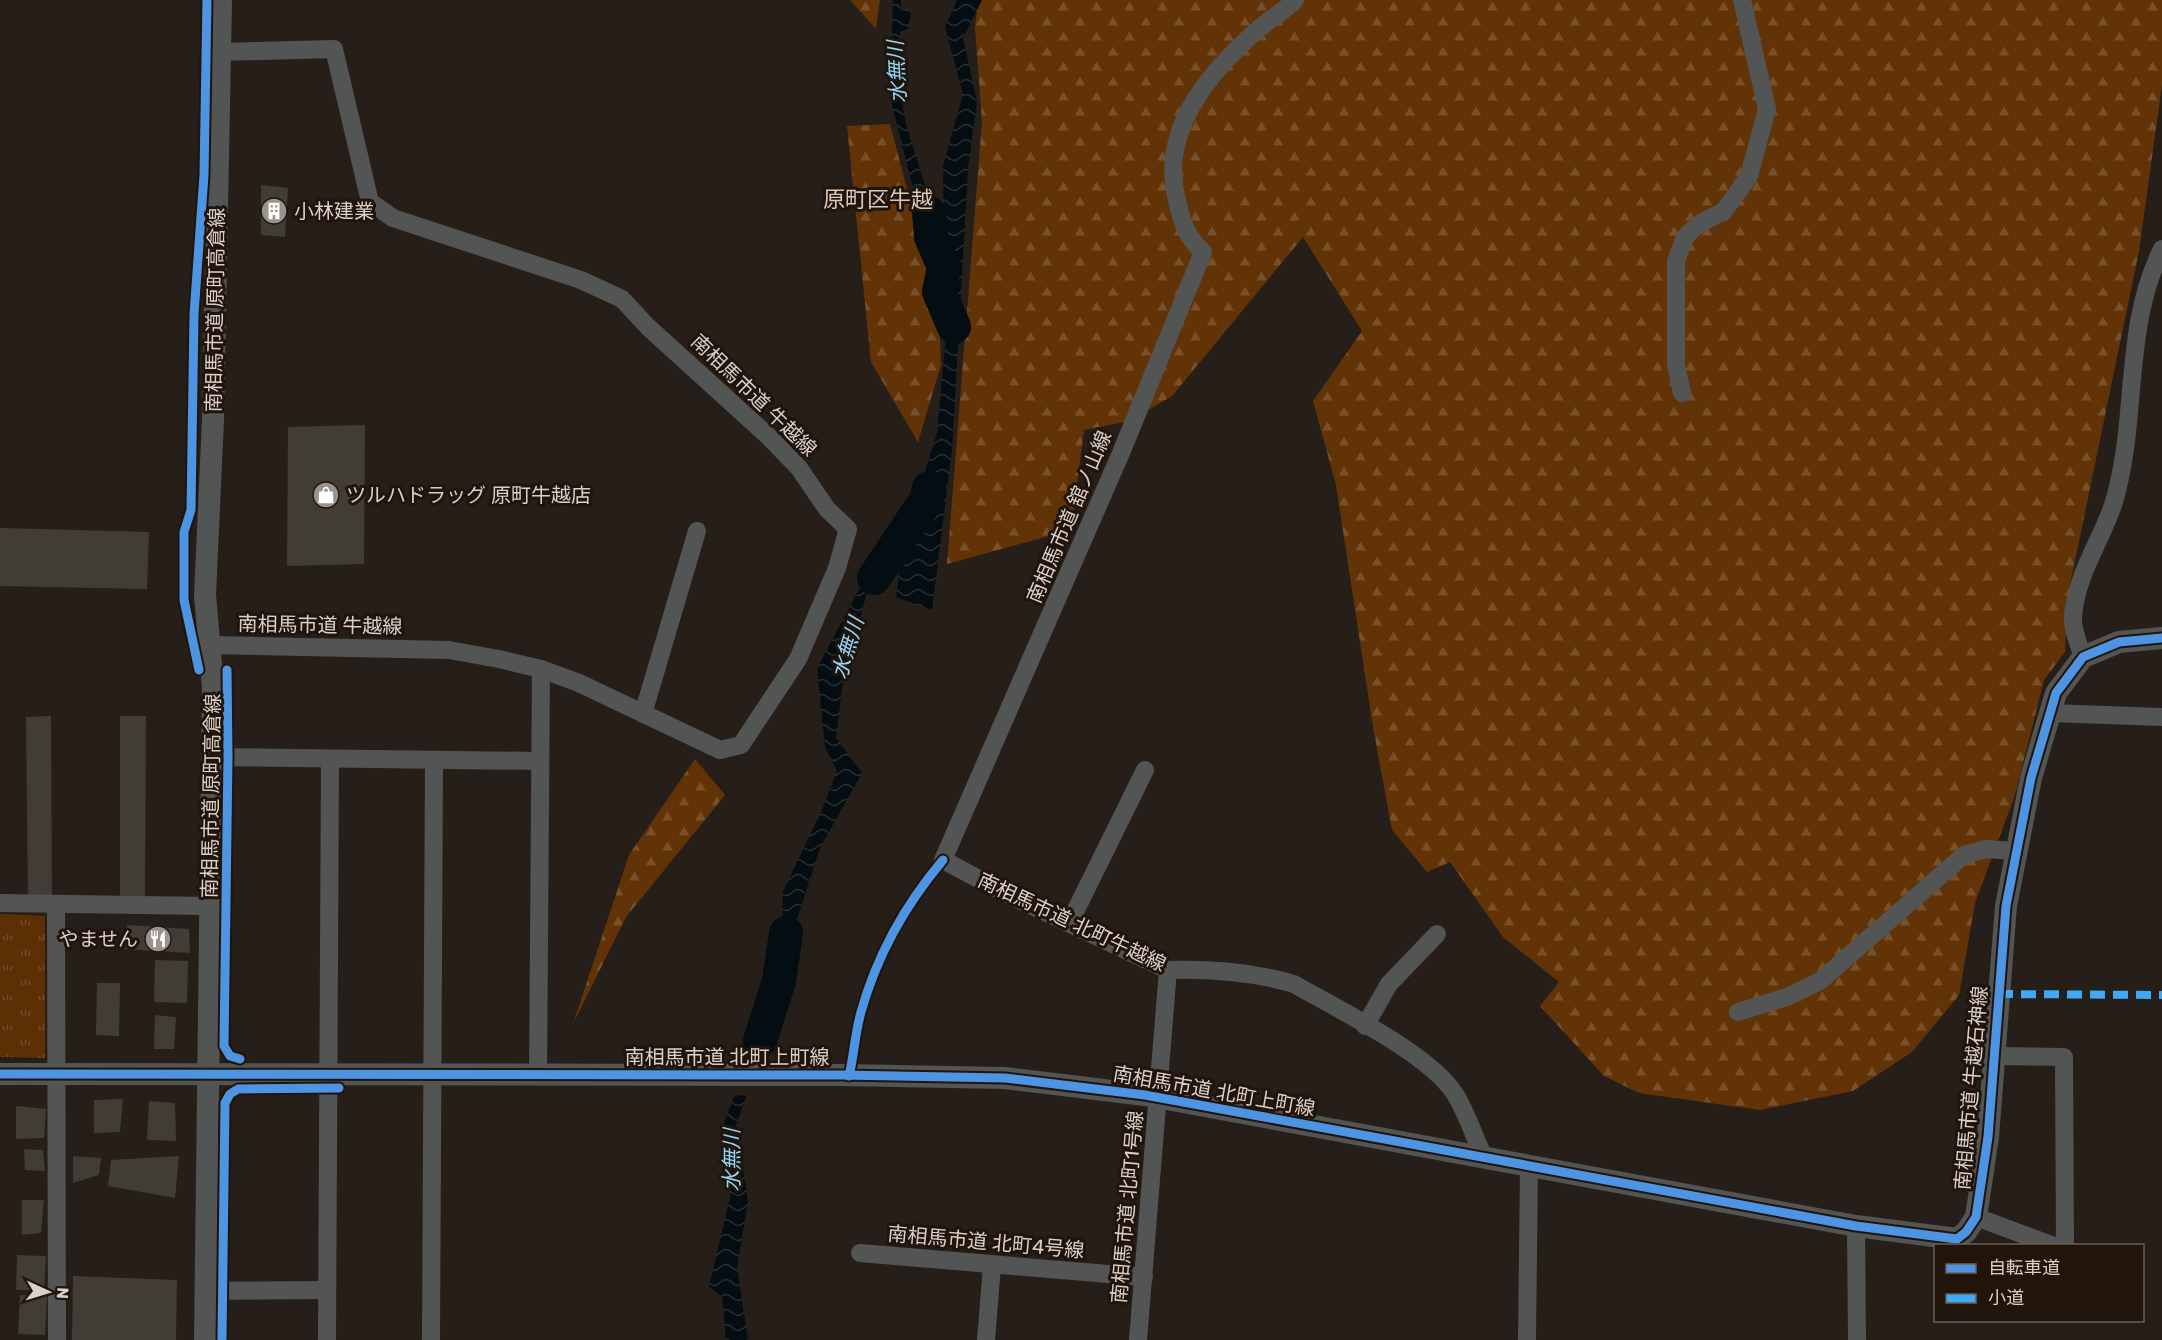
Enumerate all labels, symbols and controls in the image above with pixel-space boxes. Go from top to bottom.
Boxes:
water label: 水無川 [882,38,911,104]
district label: 原町区牛越 [823,186,933,213]
building icon: 小林建業 [259,196,289,226]
place label: 小林建業 [294,199,374,223]
street label: 南相馬市道 原町高倉線 [201,207,229,413]
street label: 南相馬市道 牛越線 [686,329,822,461]
street label: 南相馬市道 舘ノ山線 [1022,427,1116,607]
shop icon: ツルハドラッグ 原町牛越店 [311,480,341,510]
place label: ツルハドラッグ 原町牛越店 [346,483,591,507]
street label: 南相馬市道 牛越線 [237,612,403,638]
water label: 水無川 [826,612,869,682]
street label: 南相馬市道 原町高倉線 [197,693,225,899]
street label: 南相馬市道 北町牛越線 [974,868,1170,976]
restaurant icon: やません [143,924,173,954]
place label: やません [59,927,138,951]
street label: 南相馬市道 牛越石神線 [1950,985,1992,1191]
street label: 南相馬市道 北町上町線 [625,1045,829,1069]
street label: 南相馬市道 北町上町線 [1111,1061,1317,1121]
street label: 南相馬市道 北町1号線 [1107,1110,1147,1304]
water label: 水無川 [719,1127,744,1192]
street label: 南相馬市道 北町4号線 [887,1221,1085,1263]
legend [1934,1244,2144,1322]
text: 自転車道 [1988,1257,2060,1279]
north arrow [18,1262,78,1322]
text: N [53,1287,72,1299]
text: 小道 [1988,1287,2024,1309]

